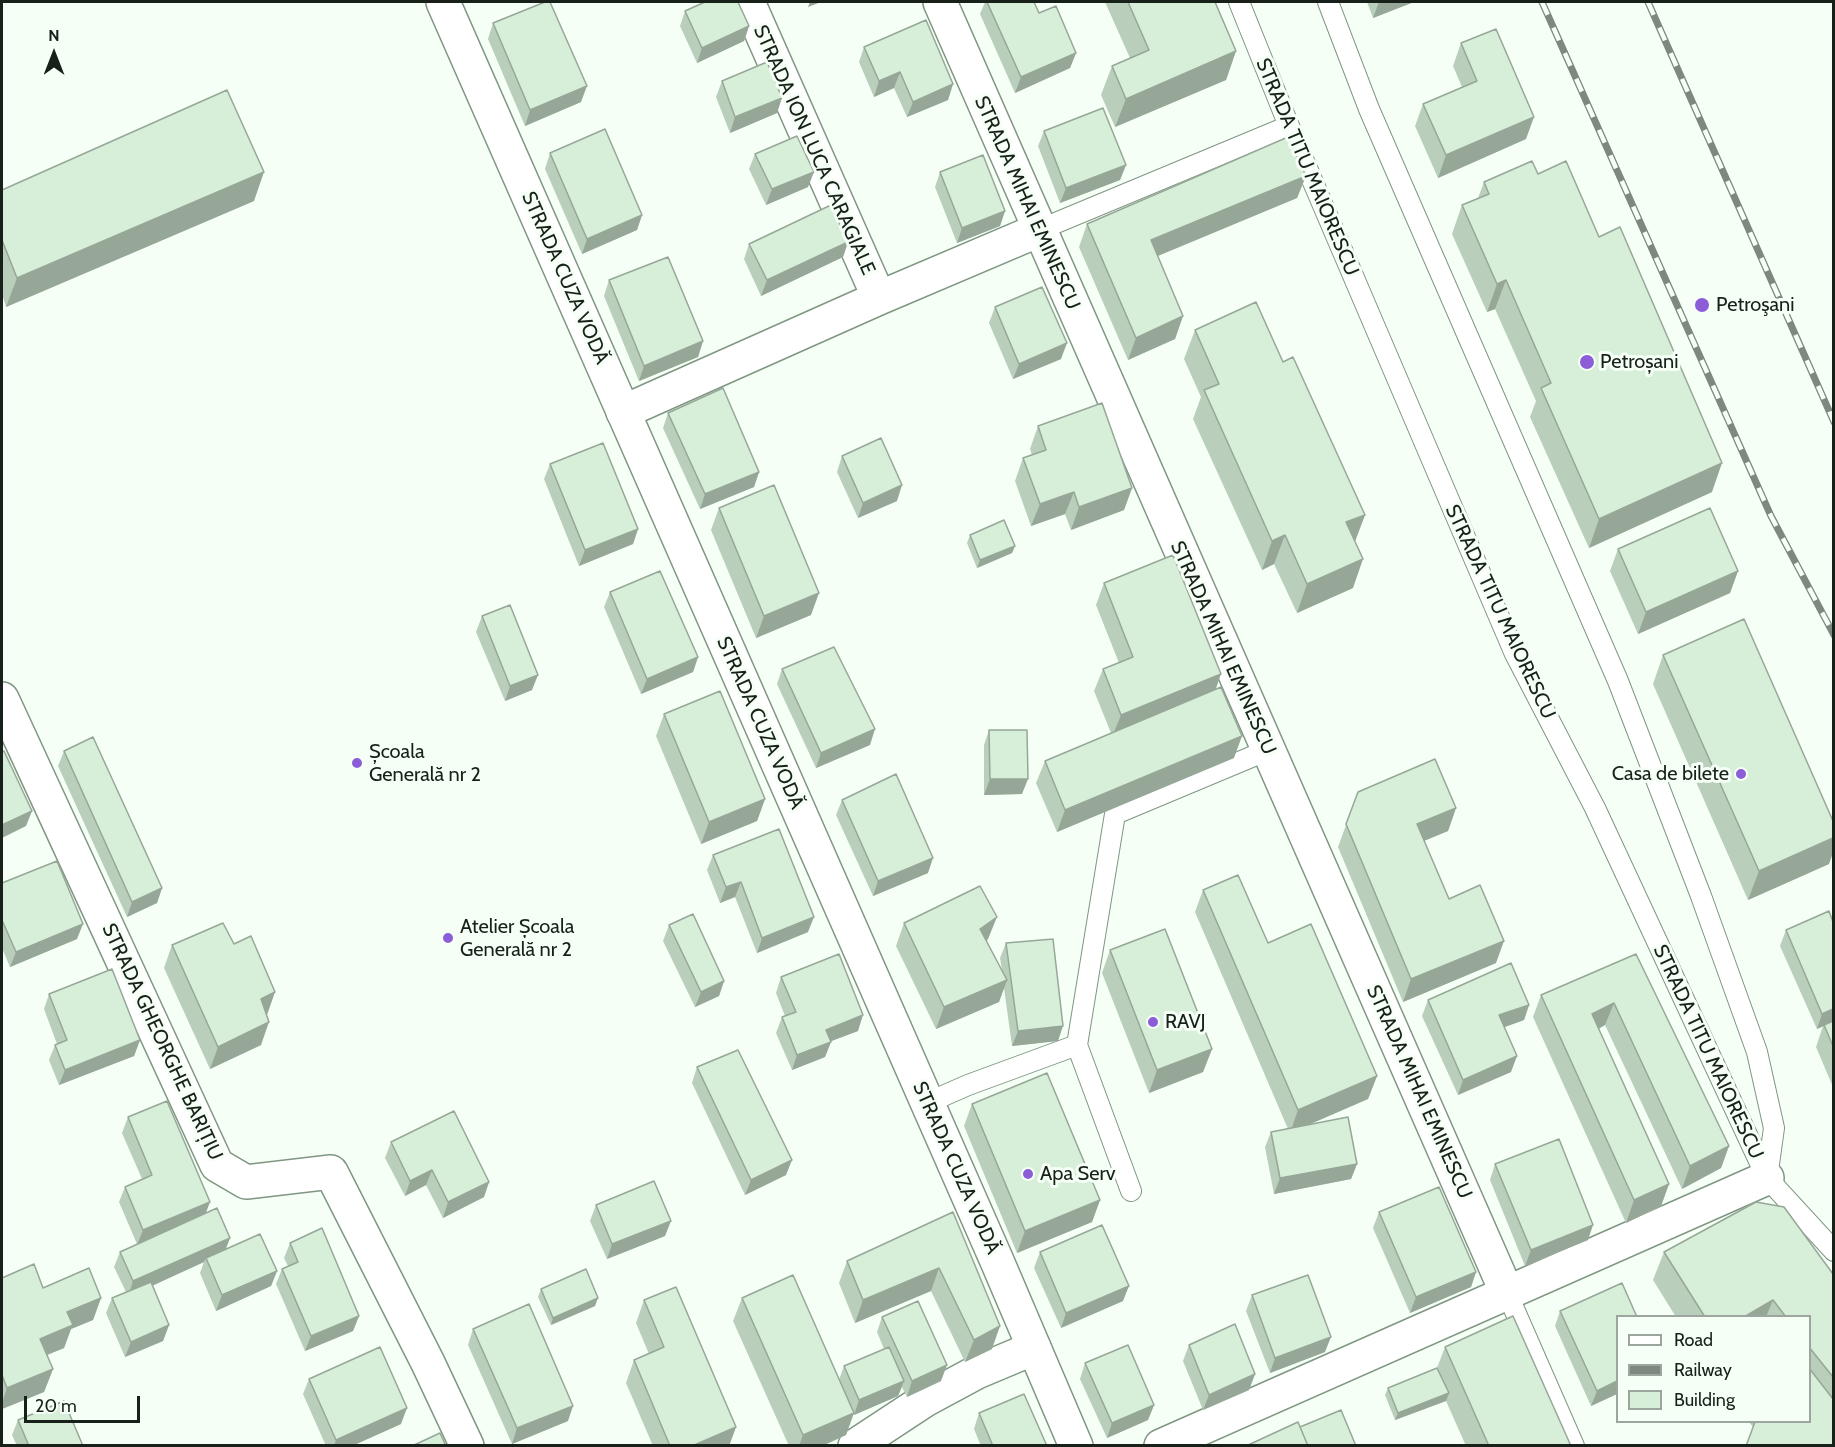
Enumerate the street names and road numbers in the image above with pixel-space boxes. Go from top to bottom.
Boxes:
street label: STRADA ION LUCA CARAGIALE [748,21,880,279]
street label: STRADA TITU MAIORESCU [1250,55,1364,279]
street label: STRADA MIHAI EMINESCU [969,93,1085,313]
street label: STRADA CUZA VODĂ [516,188,614,368]
street label: STRADA TITU MAIORESCU [1440,501,1560,723]
street label: STRADA MIHAI EMINESCU [1165,538,1281,758]
street label: STRADA CUZA VODĂ [711,633,809,813]
street label: STRADA GHEORGHE BARIȚIU [96,920,228,1164]
street label: STRADA TITU MAIORESCU [1648,941,1768,1163]
street label: STRADA MIHAI EMINESCU [1361,982,1477,1202]
street label: STRADA CUZA VODĂ [907,1078,1005,1258]

